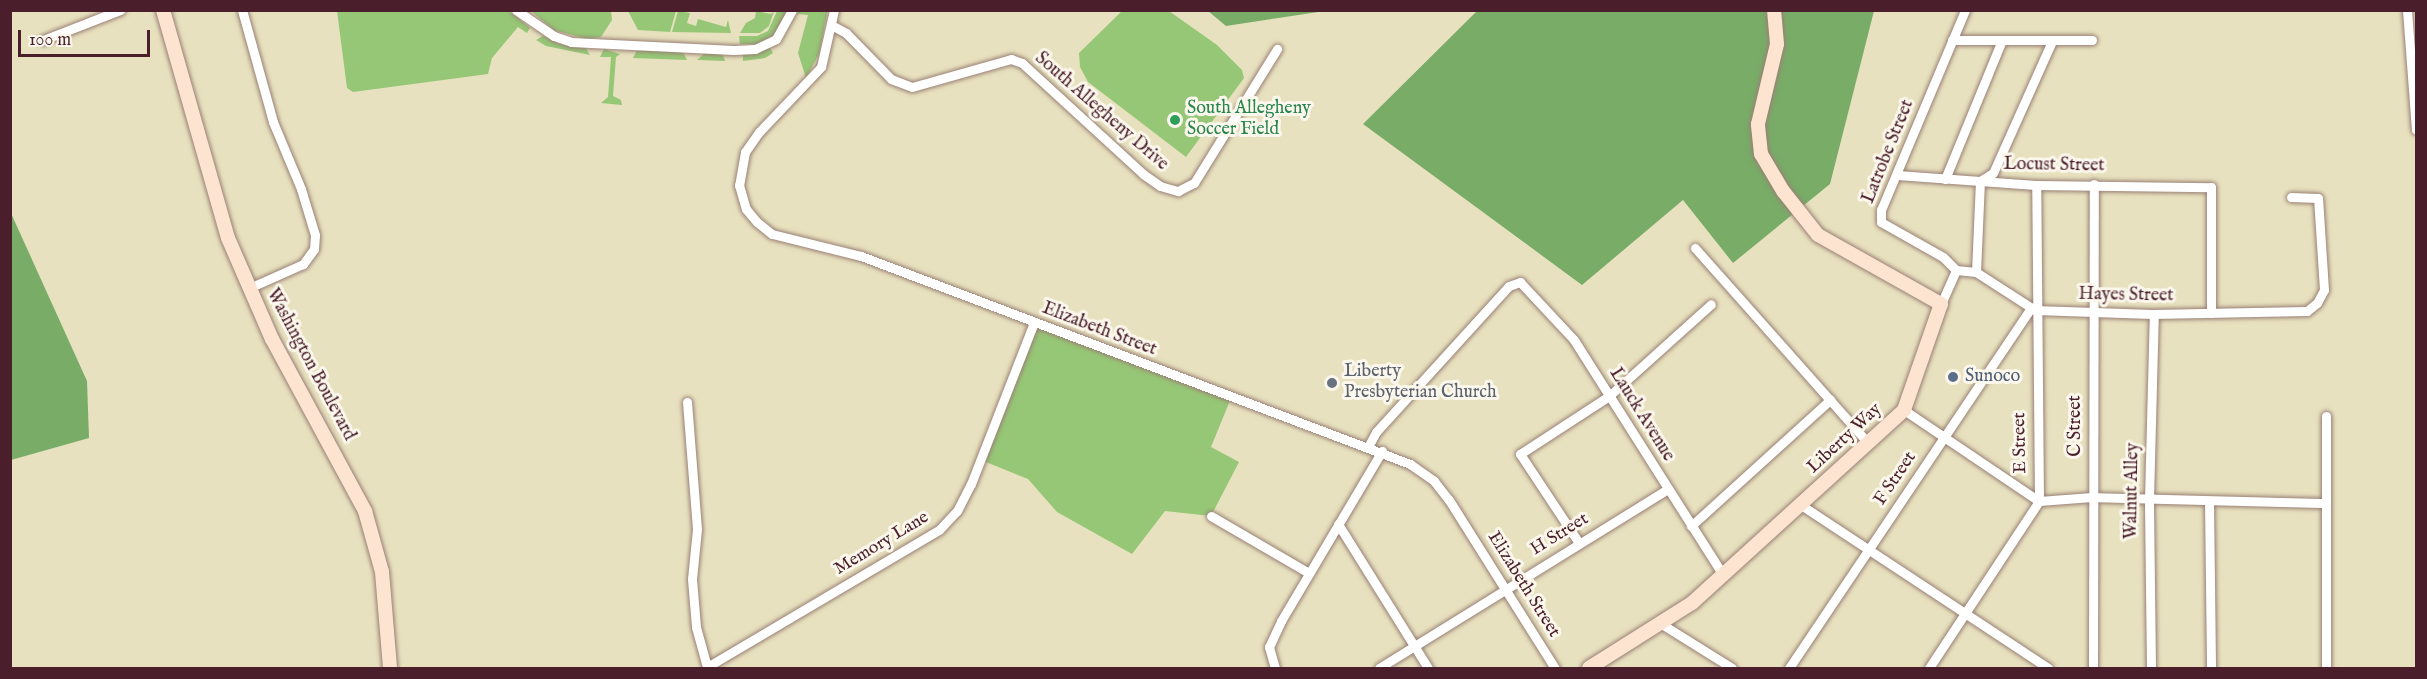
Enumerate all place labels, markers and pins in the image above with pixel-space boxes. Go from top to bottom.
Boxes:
place label: South Allegheny Soccer Field [1187,99,1311,142]
marker: South Allegheny Soccer Field [1168,113,1182,127]
place label: Liberty Presbyterian Church [1344,362,1497,404]
place label: Sunoco [1965,366,2020,388]
marker: Sunoco [1946,370,1960,384]
marker: Liberty Presbyterian Church [1325,376,1339,390]

